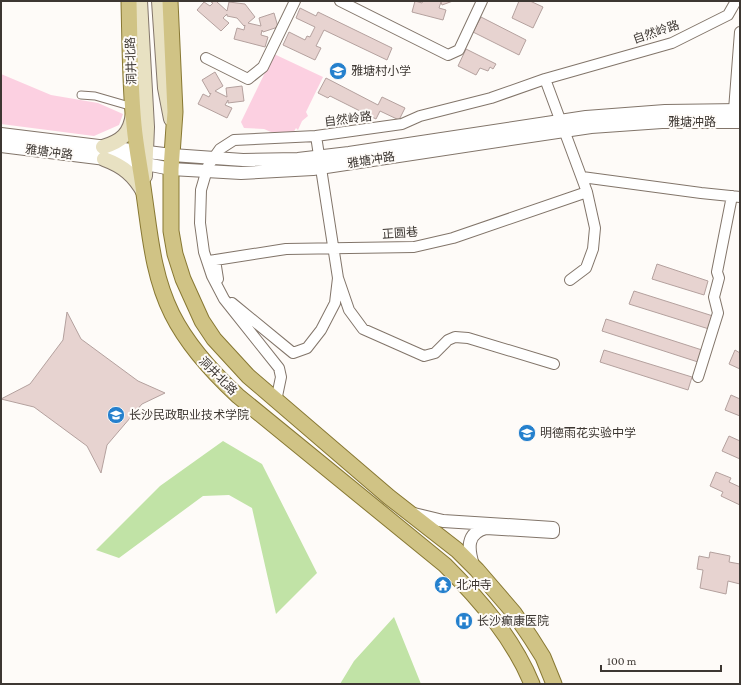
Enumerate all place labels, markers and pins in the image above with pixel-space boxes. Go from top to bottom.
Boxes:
school or university icon: 雅塘村小学 [328,61,348,81]
place label: 雅塘村小学 [351,64,411,78]
school or university icon: 长沙民政职业技术学院 [106,405,126,425]
place label: 长沙民政职业技术学院 [129,408,249,422]
school or university icon: 明德雨花实验中学 [517,423,537,443]
place label: 明德雨花实验中学 [540,426,636,440]
temple icon: 北冲寺 [433,575,453,595]
place label: 北冲寺 [456,578,492,592]
hospital icon: 长沙癫康医院 [454,611,474,631]
place label: 长沙癫康医院 [477,614,549,628]

